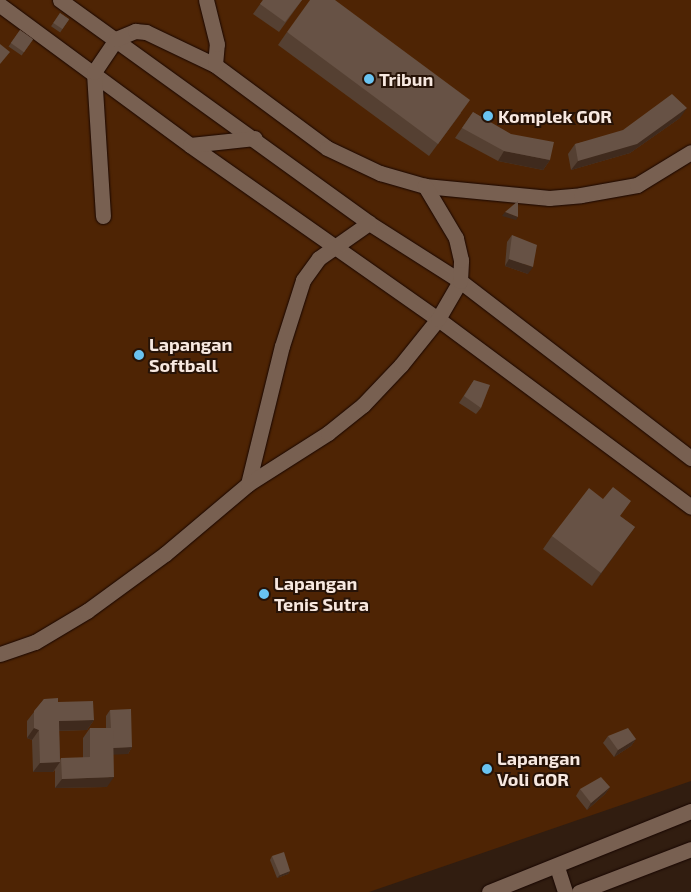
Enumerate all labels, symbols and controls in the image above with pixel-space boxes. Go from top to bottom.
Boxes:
place label: Tribun [379,68,433,90]
marker: Tribun [363,73,375,85]
place label: Komplek GOR [498,105,612,127]
marker: Komplek GOR [482,110,494,122]
place label: Lapangan Softball [149,334,232,376]
marker: Lapangan Softball [133,349,145,361]
place label: Lapangan Tenis Sutra [274,573,369,616]
marker: Lapangan Tenis Sutra [258,588,270,600]
place label: Lapangan Voli GOR [497,748,580,791]
marker: Lapangan Voli GOR [481,763,493,775]

